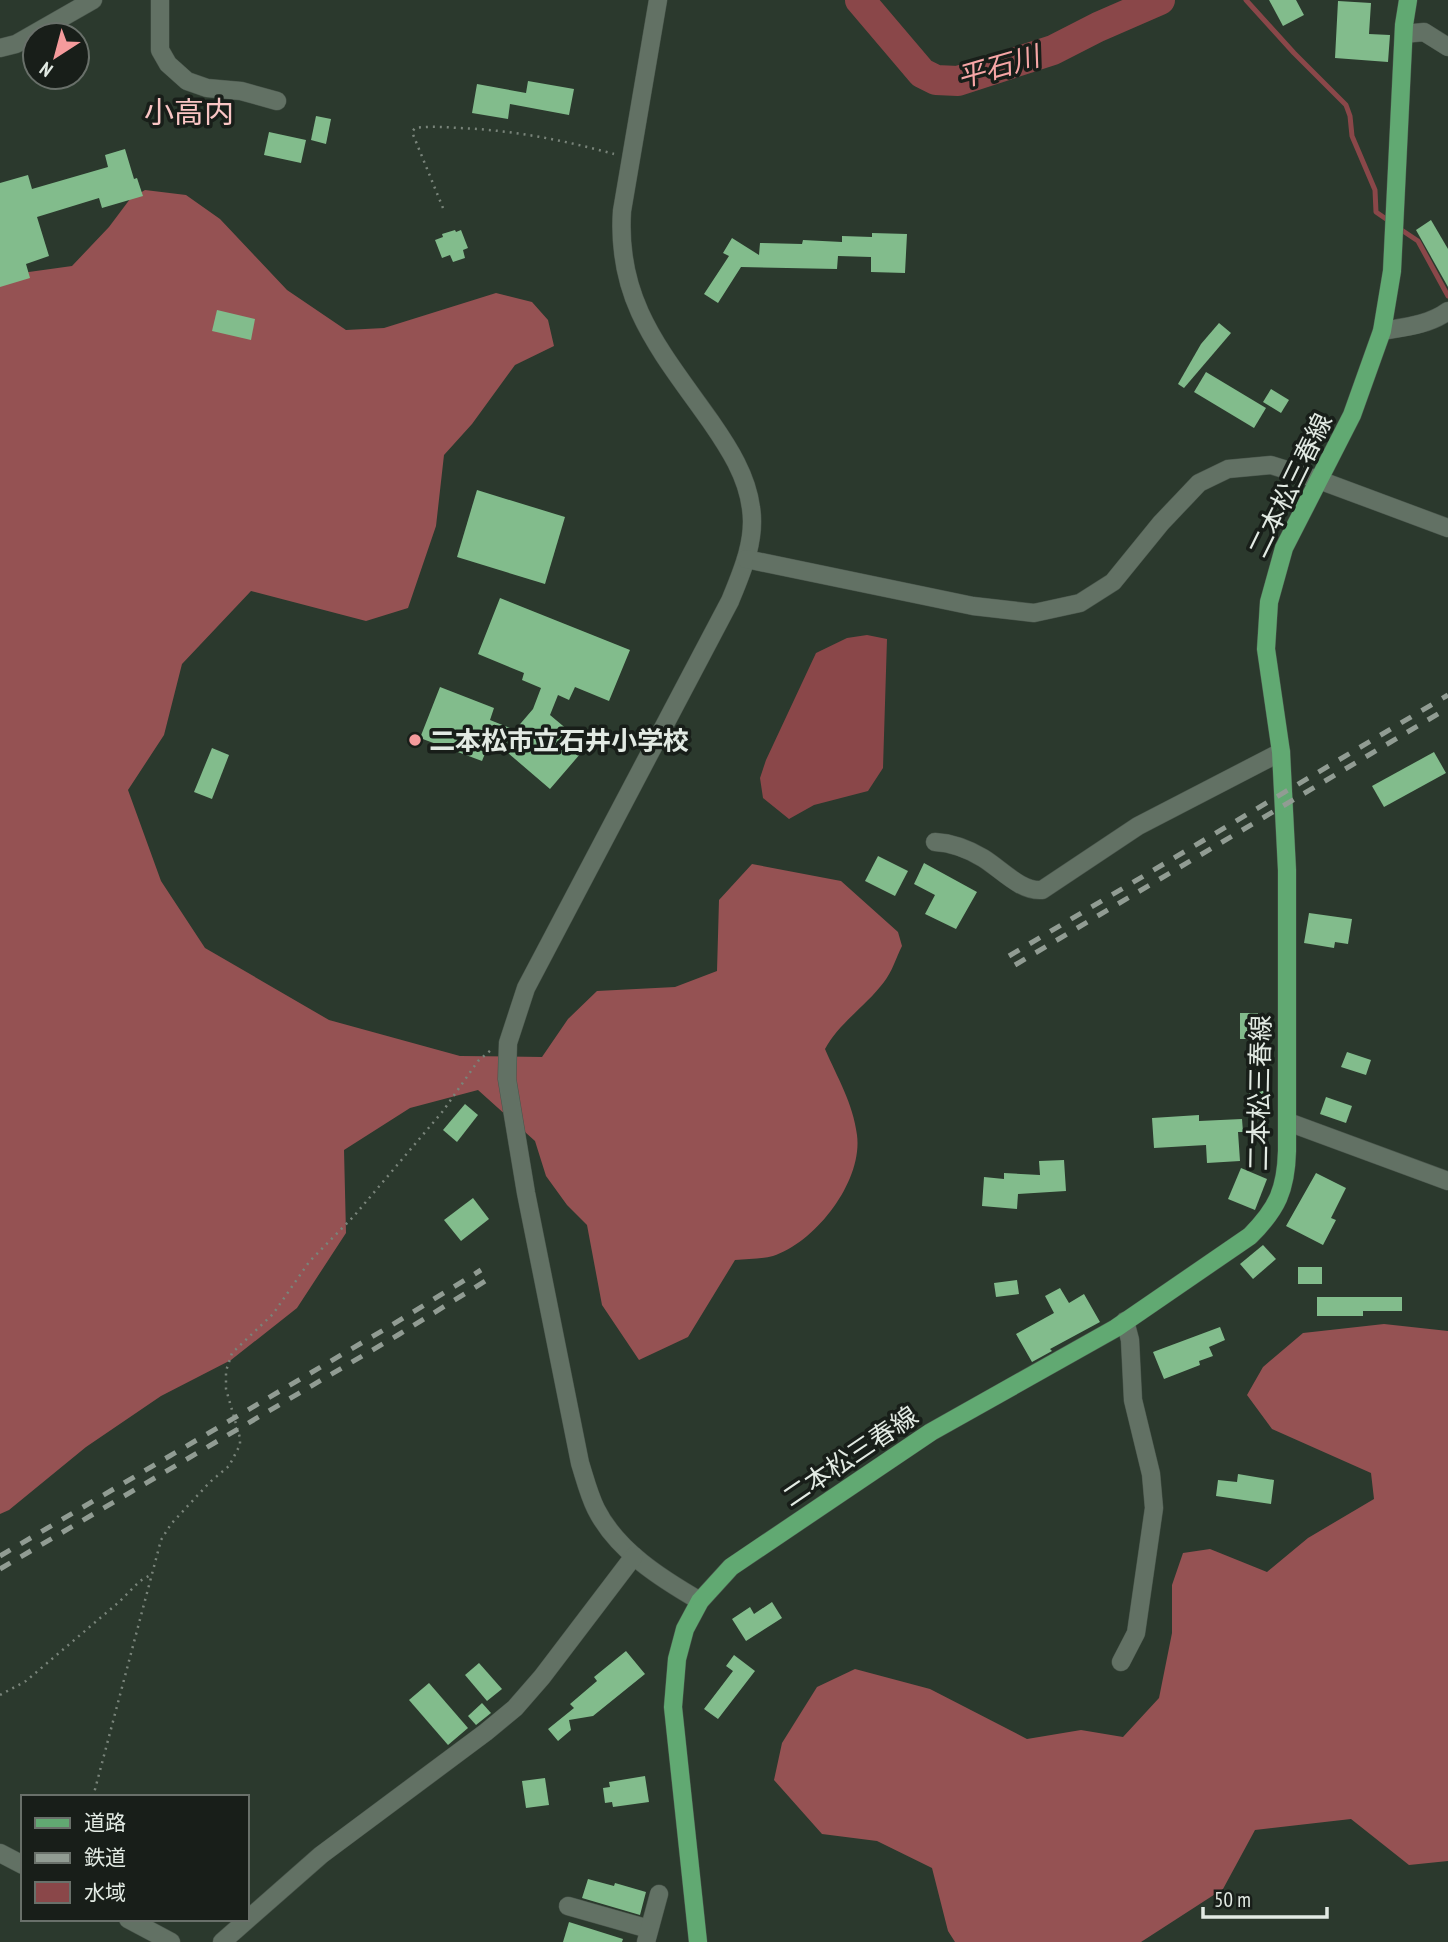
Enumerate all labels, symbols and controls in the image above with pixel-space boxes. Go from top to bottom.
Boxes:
north arrow [21,21,91,91]
water label: 平石川 [953,36,1046,95]
text: N [35,57,57,82]
district label: 小高内 [144,92,234,131]
street label: 二本松三春線 [1241,408,1339,562]
place label: 二本松市立石井小学校 [429,724,689,757]
marker: 二本松市立石井小学校 [407,732,423,748]
street label: 二本松三春線 [1241,1015,1277,1171]
street label: 二本松三春線 [776,1399,924,1513]
legend [21,1795,248,1921]
text: 道路 [84,1809,126,1836]
text: 鉄道 [84,1844,126,1871]
scale bar [1203,1876,1327,1920]
text: 水域 [84,1879,126,1906]
text: 50 m [1214,1886,1251,1913]

